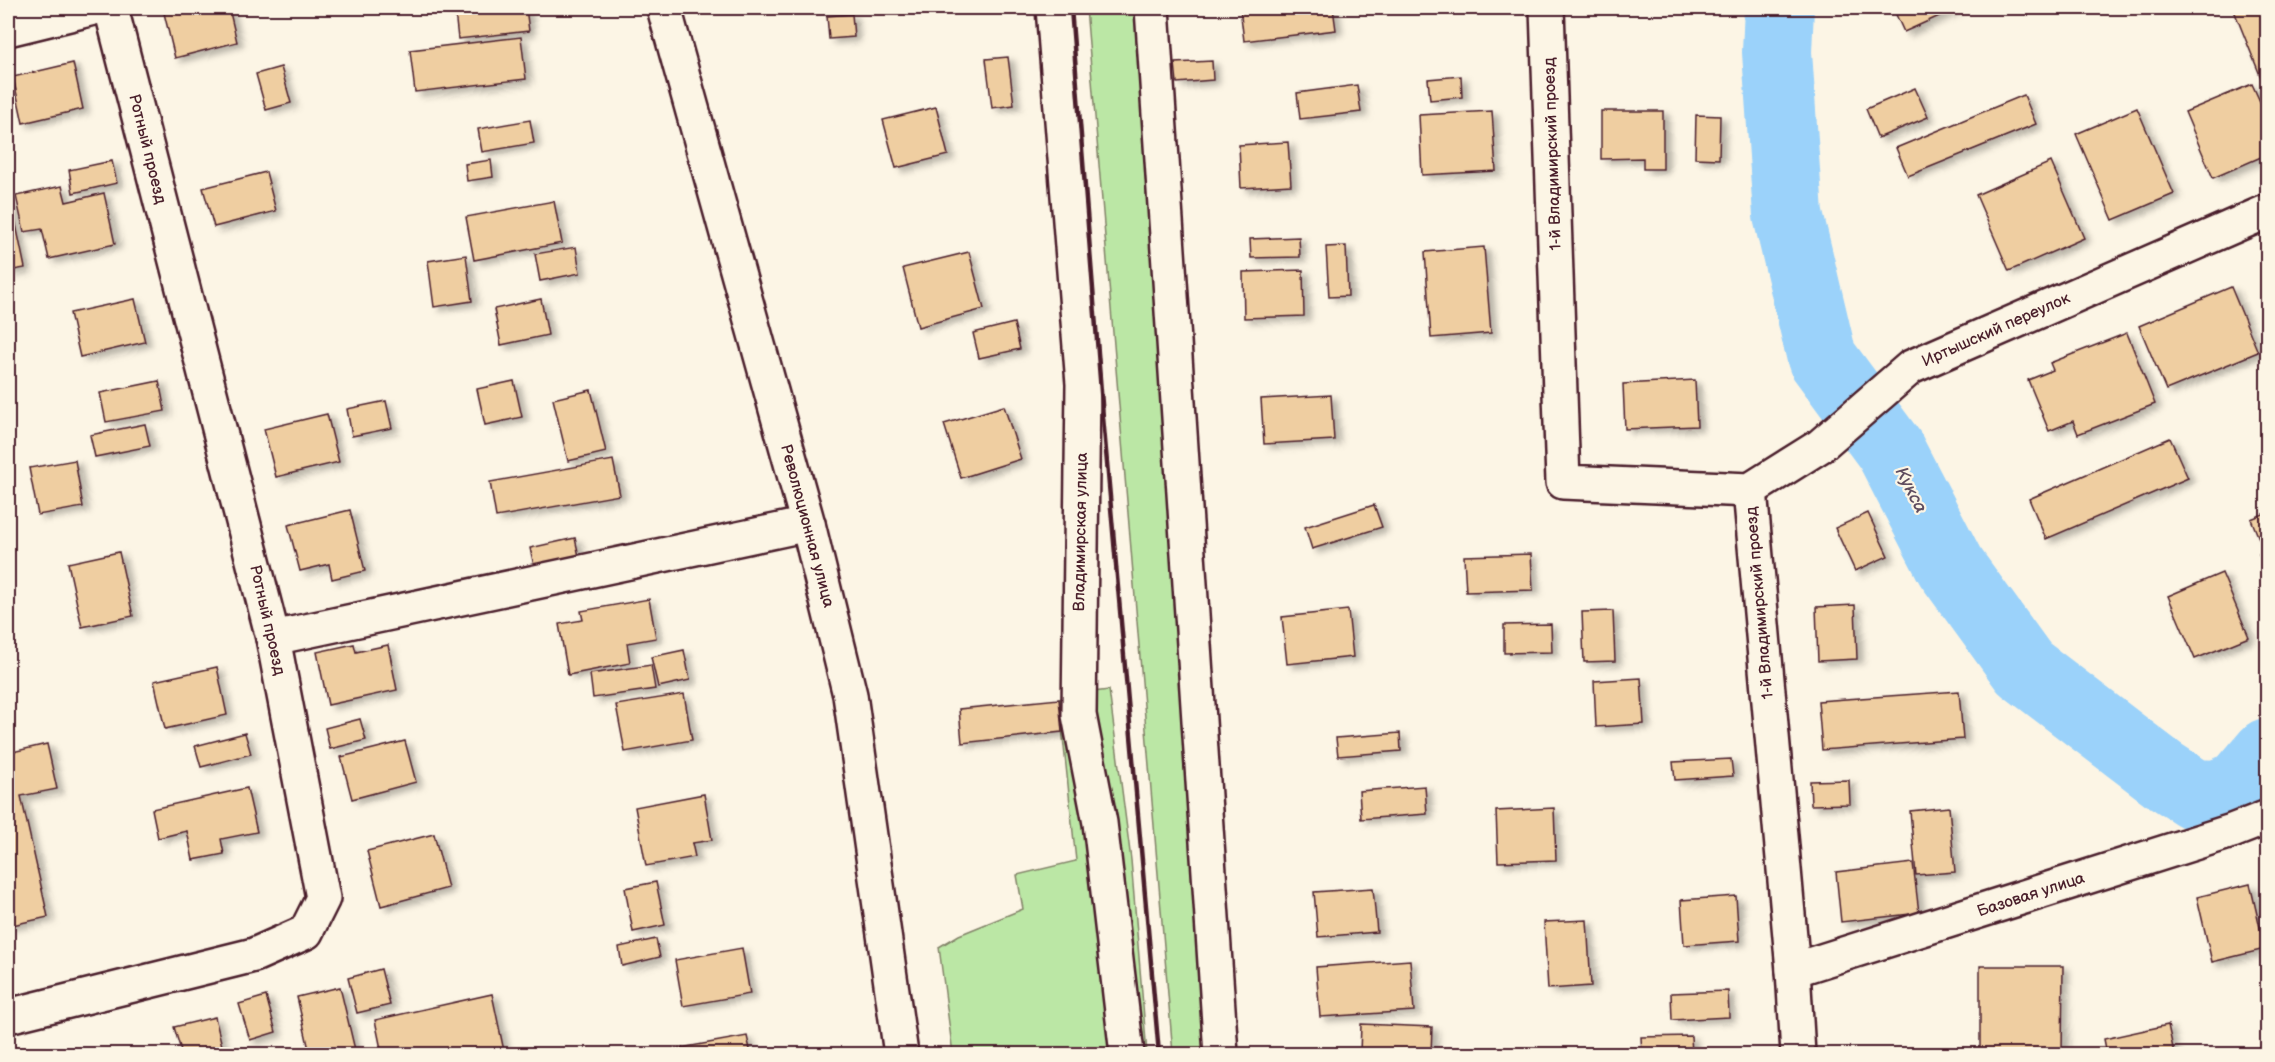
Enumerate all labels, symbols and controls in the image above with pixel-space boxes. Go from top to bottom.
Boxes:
street label: 1-й Владимирский проезд [1540,57,1566,251]
street label: Ротный проезд [124,92,170,206]
street label: Иртышский переулок [1919,289,2073,371]
street label: Революционная улица [776,442,838,610]
street label: Владимирская улица [1070,452,1092,612]
water label: Кукса [1891,463,1931,517]
street label: 1-й Владимирский проезд [1742,506,1778,700]
street label: Ротный проезд [245,563,289,677]
street label: Базовая улица [1975,869,2088,921]

